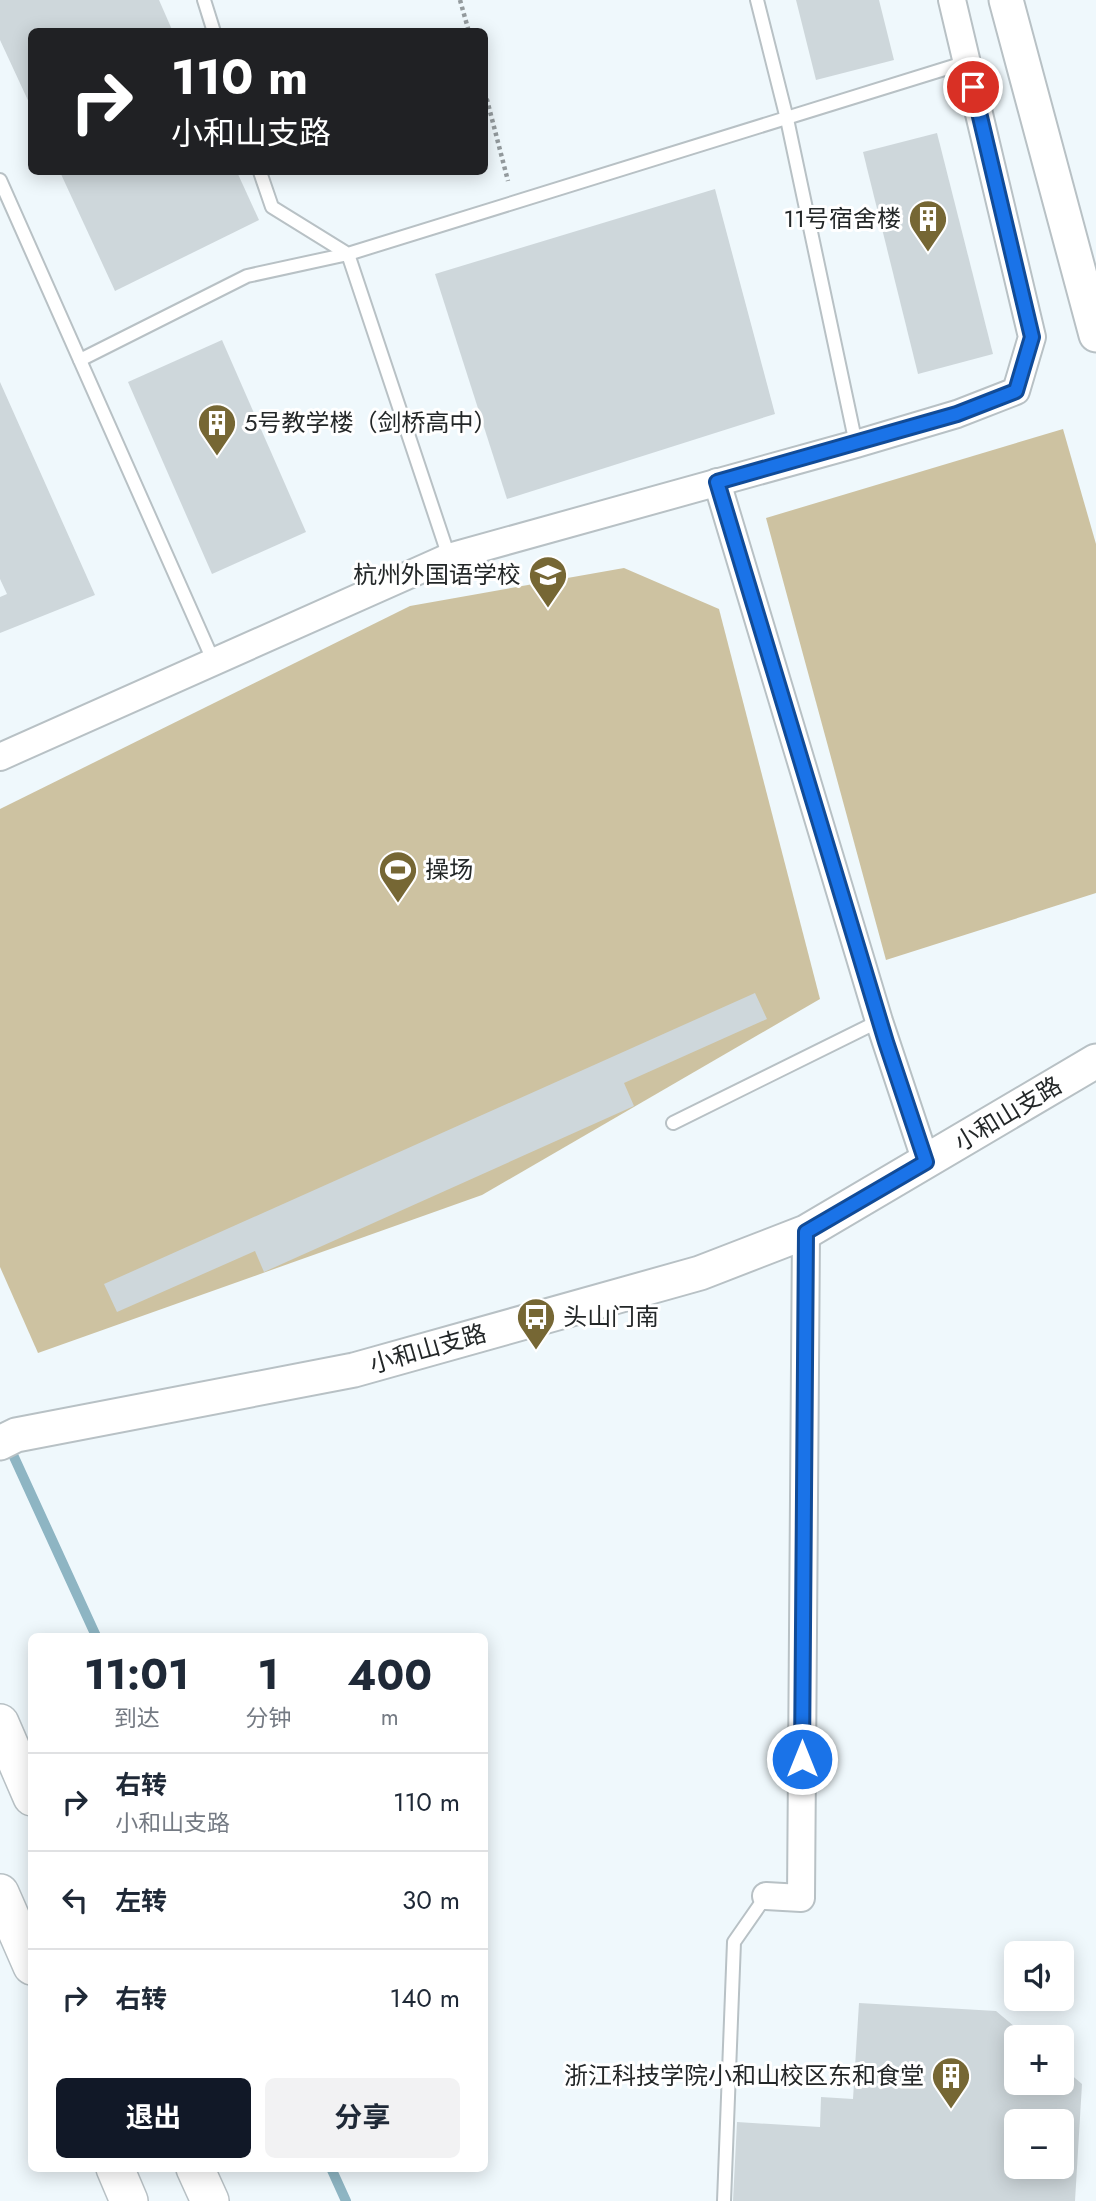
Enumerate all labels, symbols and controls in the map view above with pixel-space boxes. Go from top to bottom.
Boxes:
text: 110 m [171,42,308,112]
icon: right [56,56,147,147]
pin [943,57,1003,117]
icon: arrive [954,68,992,106]
text: 小和山支路 [171,110,331,156]
building icon: 11号宿舍楼 [907,198,949,253]
place label: 11号宿舍楼 [783,201,901,236]
building icon: 5号教学楼（剑桥高中） [196,402,238,457]
place label: 5号教学楼（剑桥高中） [244,405,498,440]
school or university icon: 杭州外国语学校 [527,554,569,609]
place label: 杭州外国语学校 [353,557,521,592]
sports icon: 操场 [377,849,419,904]
place label: 操场 [425,852,473,887]
street label: 小和山支路 [947,1068,1068,1159]
bus stop icon: 头山门南 [515,1296,557,1351]
place label: 头山门南 [563,1299,659,1334]
street label: 小和山支路 [365,1315,490,1382]
text: 11:01 [84,1644,189,1705]
text: 1 [258,1644,279,1705]
text: 400 [347,1645,432,1706]
text: m [381,1700,399,1734]
text: 到达 [114,1701,160,1735]
text: 分钟 [245,1701,291,1735]
position arrow [765,1722,839,1796]
text: 右转 [115,1766,167,1804]
icon: right [56,1783,94,1821]
text: 110 m [393,1783,460,1821]
text: 小和山支路 [115,1806,230,1840]
icon: left [56,1881,94,1919]
text: 30 m [402,1881,460,1919]
text: 左转 [115,1882,167,1920]
map controls [1004,1941,1074,2179]
button: sound [1004,1941,1074,2011]
icon: right [56,1979,94,2017]
text: 140 m [389,1979,460,2017]
text: 右转 [115,1980,167,2018]
button: + [1004,2025,1074,2095]
building icon: 浙江科技学院小和山校区东和食堂 [930,2055,972,2110]
place label: 浙江科技学院小和山校区东和食堂 [564,2058,924,2093]
button: 退出 [56,2078,251,2158]
button: 分享 [265,2078,460,2158]
button: − [1004,2109,1074,2179]

